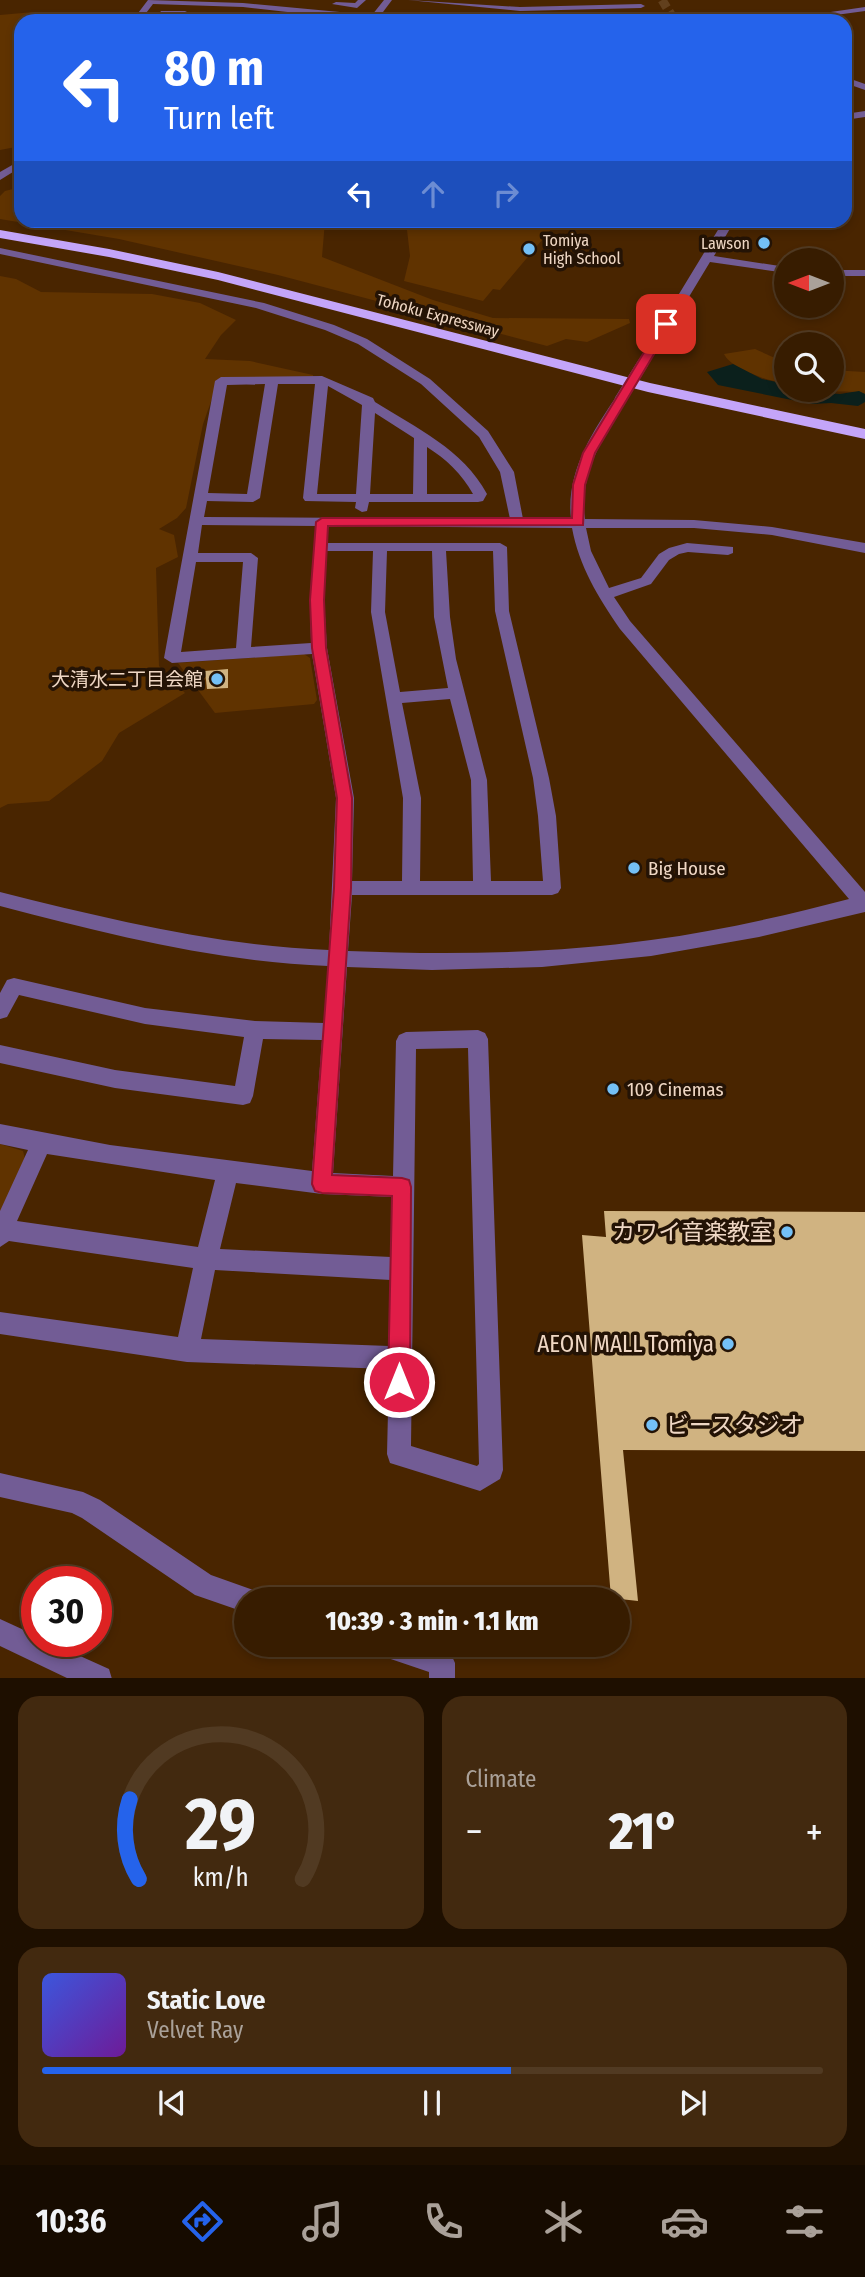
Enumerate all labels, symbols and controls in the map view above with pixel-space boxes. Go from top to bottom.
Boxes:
text: 80 m [164,39,264,98]
icon: left [49,42,140,133]
text: Turn left [164,99,274,137]
icon: left [341,175,379,213]
icon: ahead [414,175,452,213]
icon: right [487,175,525,213]
place label: Tomiya High School [543,231,621,268]
place label: Lawson [701,234,750,253]
marker: Lawson [756,235,772,251]
marker: Tomiya High School [521,241,537,257]
north arrow [774,248,844,318]
map controls [774,248,844,402]
street label: Tohoku Expressway [375,290,502,341]
pin [636,294,696,354]
icon: arrive [647,305,685,343]
button: search [774,332,844,402]
place label: 大清水二丁目会館 [51,668,203,691]
marker: 大清水二丁目会館 [209,671,225,687]
place label: Big House [648,857,726,880]
marker: Big House [626,860,642,876]
place label: 109 Cinemas [627,1078,724,1101]
marker: 109 Cinemas [605,1081,621,1097]
place label: カワイ音楽教室 [612,1218,773,1246]
marker: カワイ音楽教室 [779,1224,795,1240]
place label: AEON MALL Tomiya [537,1330,714,1358]
marker: AEON MALL Tomiya [720,1336,736,1352]
position arrow [362,1345,436,1419]
place label: ビースタジオ [666,1411,803,1439]
marker: ビースタジオ [644,1417,660,1433]
speed limit sign: 30 [21,1566,112,1657]
text: 10:39 · 3 min · 1.1 km [325,1606,539,1637]
text: Climate [466,1765,536,1793]
text: 29 [184,1781,256,1868]
text: 21° [609,1800,679,1863]
text: − [466,1809,483,1855]
text: + [806,1809,823,1855]
text: km/h [193,1862,249,1892]
text: Static Love [147,1985,265,2016]
text: Velvet Ray [147,2016,243,2044]
icon: previous [153,2084,191,2122]
icon: pause [413,2084,451,2122]
icon: next [674,2084,712,2122]
icon: directions [178,2197,227,2246]
icon: music [298,2197,347,2246]
icon: phone [419,2197,468,2246]
icon: climate [539,2197,588,2246]
icon: car [660,2197,709,2246]
icon: filters [780,2197,829,2246]
text: 10:36 [36,2202,106,2240]

